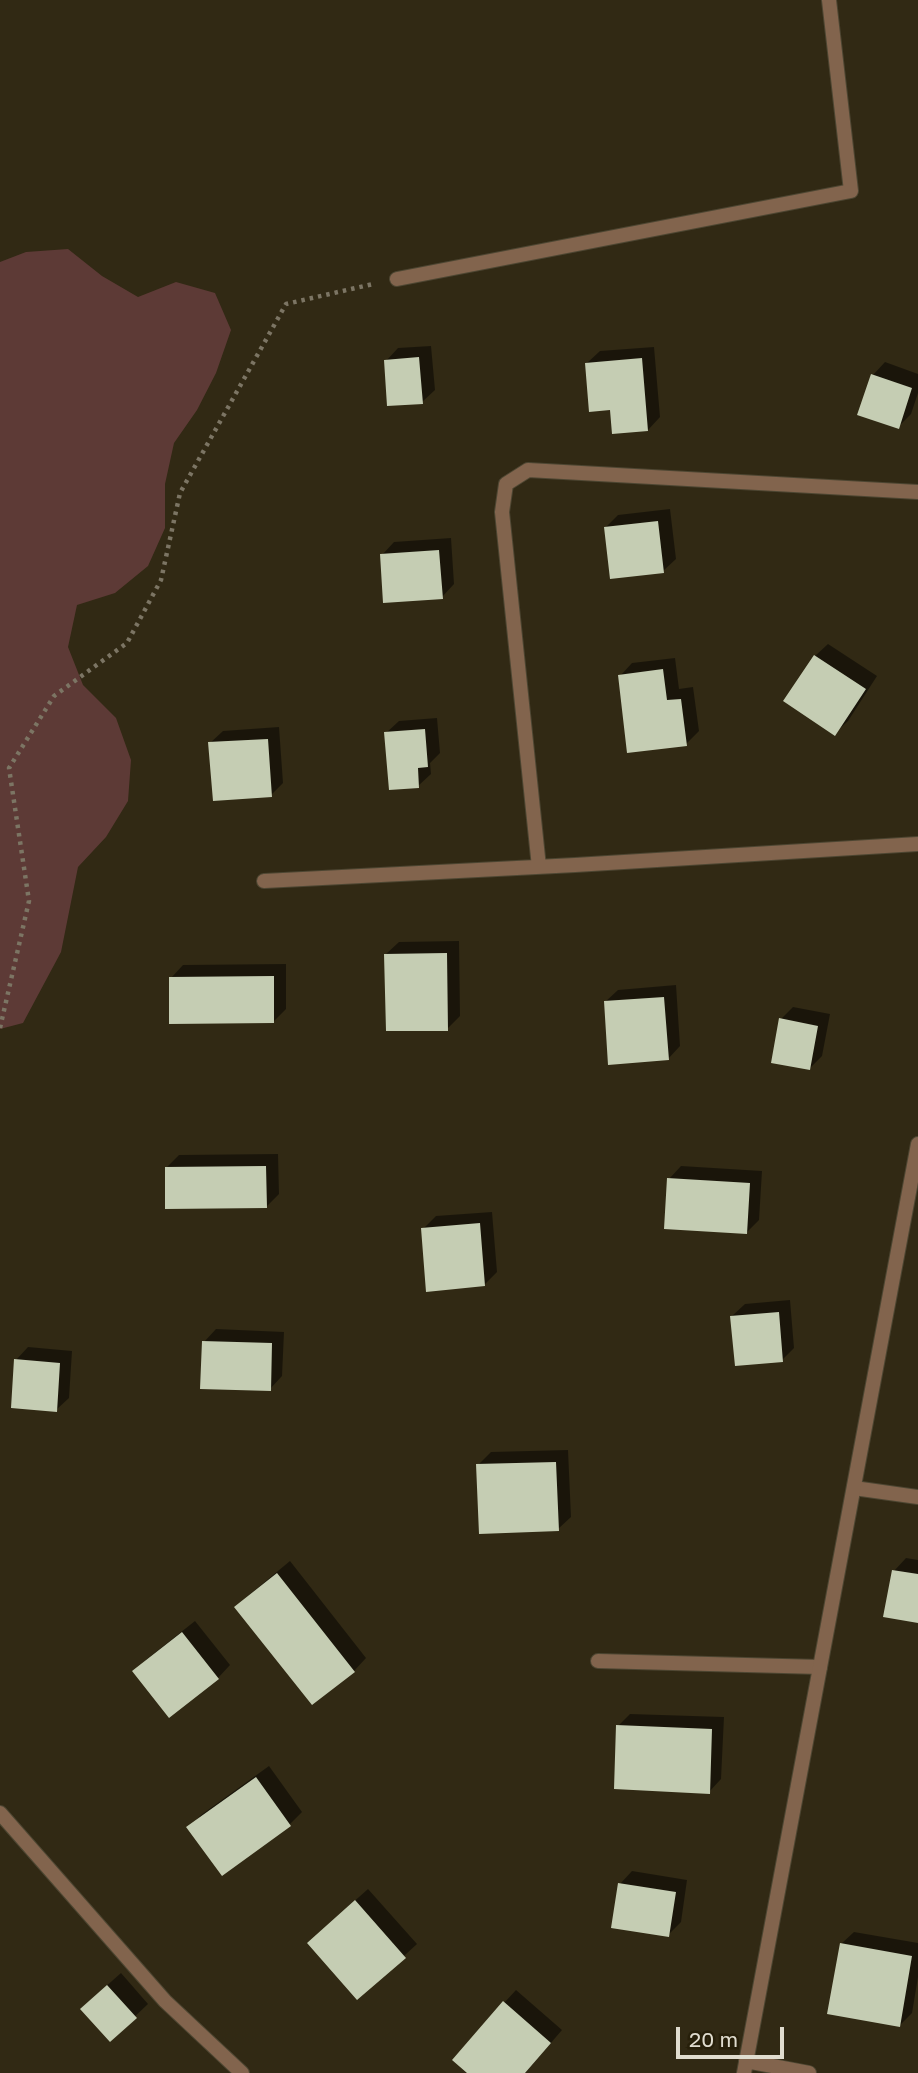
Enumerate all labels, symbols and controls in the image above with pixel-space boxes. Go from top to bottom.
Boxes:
scale bar [680,2014,788,2058]
text: 20 m [689,2026,738,2052]

